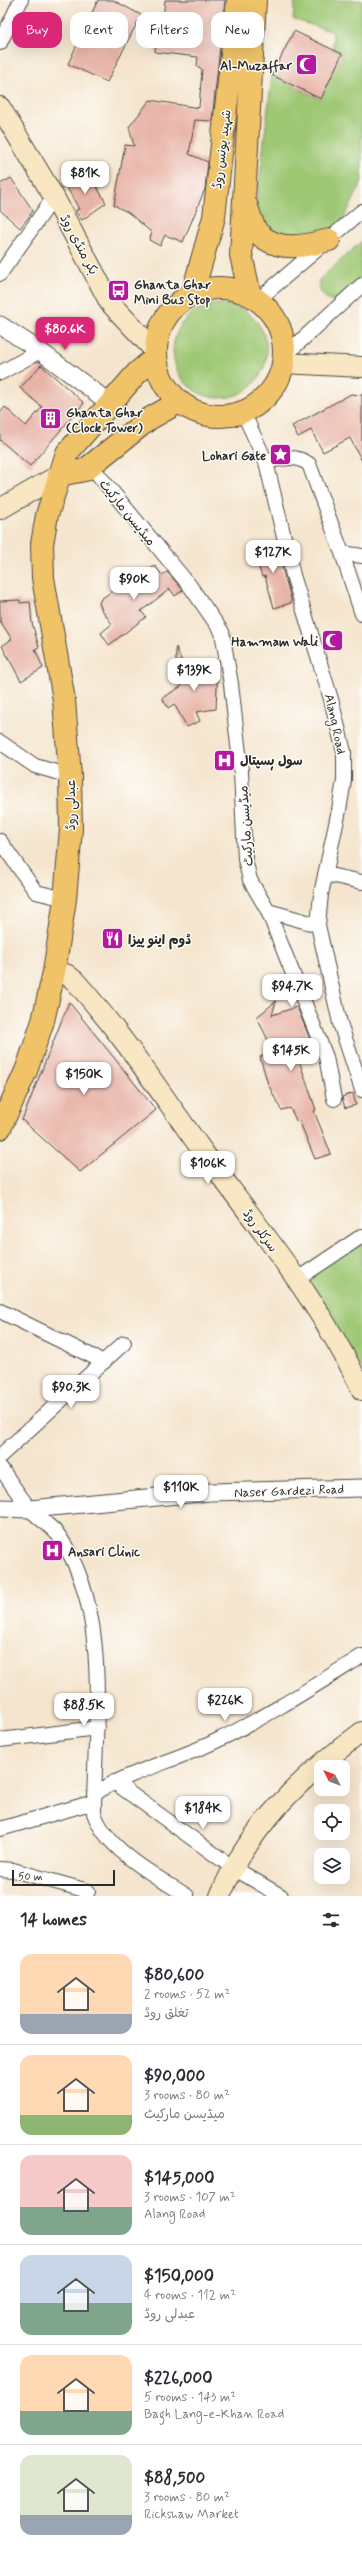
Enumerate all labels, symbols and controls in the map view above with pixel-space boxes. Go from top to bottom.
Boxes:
chip: Buy [12,12,62,48]
chip: Rent [70,12,128,48]
chip: Filters [136,12,203,48]
chip: New [211,12,264,48]
mosque icon: Al-Muzaffar [294,52,320,78]
place label: Al-Muzaffar [220,58,293,75]
street label: شہید یونس روڈ [209,109,236,190]
pin: $81K [61,161,109,195]
text: $81K [70,165,100,182]
street label: بکر منڈی روڈ [56,212,102,278]
place label: Ghanta Ghar Mini Bus Stop [134,277,211,309]
bus stop icon: Ghanta Ghar Mini Bus Stop [105,278,131,304]
pin: $80.6K [32,317,98,351]
text: $80.6K [45,321,85,338]
place label: Ghanta Ghar (Clock Tower) [66,405,143,437]
building icon: Ghanta Ghar (Clock Tower) [38,406,64,432]
place icon: Lohari Gate [268,442,294,468]
place label: Lohari Gate [202,448,266,465]
street label: میڈیسن مارکیٹ [95,476,159,550]
pin: $127K [245,540,301,574]
text: $127K [255,544,291,561]
pin: $90K [110,567,158,601]
text: $90K [119,571,149,588]
mosque icon: Hammam Wali [320,628,346,654]
place label: Hammam Wali [231,634,318,651]
pin: $139K [166,658,222,692]
text: $139K [177,662,211,679]
street label: Alang Road [319,693,349,756]
hospital icon: سول ہسپتال [211,747,237,773]
place label: سول ہسپتال [240,753,303,771]
street label: عبدلی روڈ [63,780,80,830]
street label: میڈیسن مارکیٹ [235,785,258,867]
restaurant icon: ڈوم اینو پیزا [99,926,125,952]
place label: ڈوم اینو پیزا [128,932,191,950]
pin: $94.7K [259,974,325,1008]
text: $94.7K [271,978,313,995]
pin: $145K [263,1038,319,1072]
text: $145K [272,1042,310,1059]
pin: $150K [56,1062,112,1096]
text: $150K [65,1066,103,1083]
pin: $106K [180,1151,236,1185]
text: $106K [190,1155,226,1172]
street label: سرکلر روڈ [238,1206,281,1256]
pin: $90.3K [38,1375,104,1409]
text: $90.3K [51,1379,91,1396]
pin: $110K [153,1475,209,1509]
text: $110K [163,1479,199,1496]
street label: Naser Gardezi Road [234,1481,344,1502]
hospital icon: Ansari Clinic [40,1538,66,1564]
place label: Ansari Clinic [68,1544,140,1561]
pin: $226K [197,1688,253,1722]
text: $226K [207,1692,243,1709]
pin: $88.5K [51,1693,117,1727]
text: $88.5K [63,1697,105,1714]
north arrow [314,1760,350,1796]
map controls [314,1760,350,1884]
pin: $184K [175,1796,231,1830]
text: $184K [184,1800,222,1817]
button: locate [314,1804,350,1840]
button: layers [314,1848,350,1884]
scale bar [12,1868,115,1887]
text: 50 m [18,1870,43,1884]
text: 14 homes [20,1909,87,1931]
icon: filters [320,1909,342,1931]
text: $80,600 [144,1964,204,1986]
icon: home [52,1970,100,2018]
text: 2 rooms · 52 m² [144,1986,230,2003]
text: تغلق روڈ [144,2005,189,2022]
text: $90,000 [144,2065,205,2087]
icon: home [52,2071,100,2119]
text: 3 rooms · 80 m² [144,2087,230,2104]
text: میڈیسن مارکیٹ [144,2106,225,2123]
text: $145,000 [144,2167,215,2189]
icon: home [52,2171,100,2219]
text: 3 rooms · 107 m² [144,2189,236,2206]
text: Alang Road [144,2206,205,2223]
text: $150,000 [144,2265,214,2287]
icon: home [52,2271,100,2319]
text: 4 rooms · 112 m² [144,2287,236,2304]
text: عبدلی روڈ [144,2306,195,2323]
text: $226,000 [144,2367,212,2389]
icon: home [52,2371,100,2419]
text: 5 rooms · 143 m² [144,2389,236,2406]
text: Bagh Lang-e-Khan Road [144,2406,284,2423]
text: $88,500 [144,2467,205,2489]
icon: home [52,2471,100,2519]
text: 3 rooms · 80 m² [144,2489,230,2506]
text: Rickshaw Market [144,2506,239,2523]

